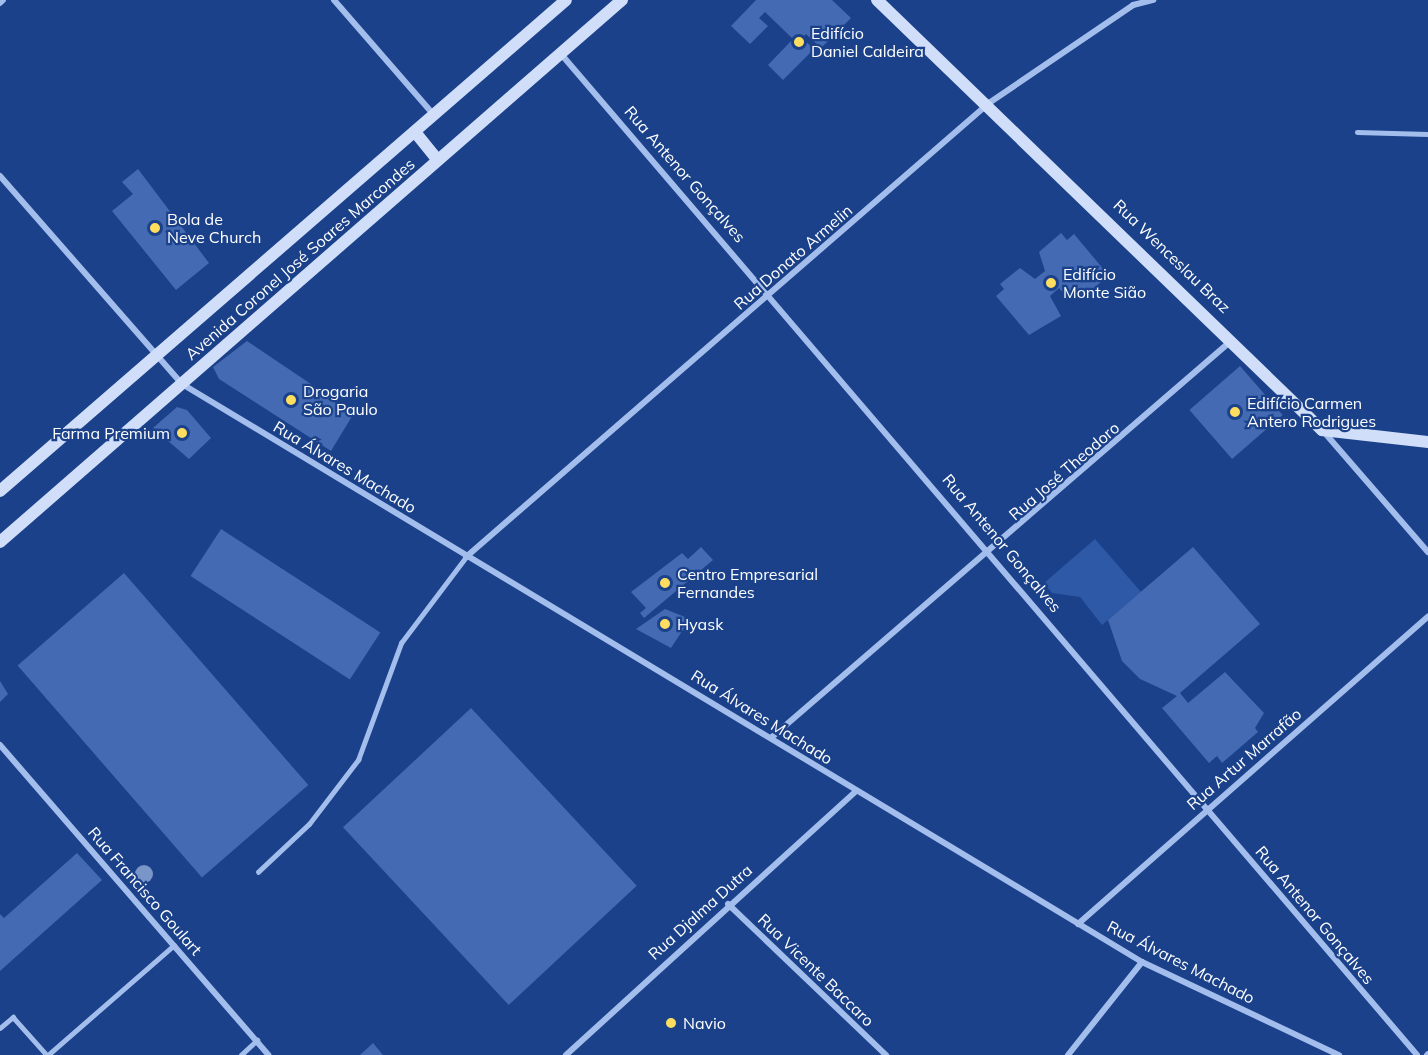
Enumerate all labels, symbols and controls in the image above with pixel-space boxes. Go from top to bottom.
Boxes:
place label: Edifício Daniel Caldeira [811,23,924,61]
marker: Edifício Daniel Caldeira [792,35,806,49]
street label: Rua Antenor Gonçalves [621,102,749,246]
street label: Avenida Coronel José Soares Marcondes [181,154,419,364]
street label: Rua Wenceslau Braz [1110,195,1234,317]
street label: Rua Donato Armelin [730,200,856,314]
place label: Bola de Neve Church [167,209,261,247]
marker: Bola de Neve Church [148,221,162,235]
place label: Edifício Monte Sião [1063,264,1146,302]
marker: Edifício Monte Sião [1044,276,1058,290]
place label: Drogaria São Paulo [303,381,378,419]
marker: Drogaria São Paulo [284,393,298,407]
place label: Edifício Carmen Antero Rodrigues [1247,393,1376,431]
marker: Edifício Carmen Antero Rodrigues [1228,405,1242,419]
street label: Rua Álvares Machado [270,417,420,517]
street label: Rua José Theodoro [1005,418,1123,524]
place label: Farma Premium [52,423,170,443]
marker: Farma Premium [175,426,189,440]
street label: Rua Antenor Gonçalves [939,470,1065,616]
place label: Centro Empresarial Fernandes [677,564,818,602]
marker: Centro Empresarial Fernandes [658,576,672,590]
place label: Hyask [677,614,723,634]
marker: Hyask [658,617,672,631]
street label: Rua Álvares Machado [688,666,836,768]
street label: Rua Artur Marrafão [1183,704,1305,814]
street label: Rua Francisco Goulart [84,823,206,959]
street label: Rua Antenor Gonçalves [1252,842,1378,988]
street label: Rua Djalma Dutra [644,860,756,964]
street label: Rua Vicente Baccaro [754,910,878,1030]
street label: Rua Álvares Machado [1104,916,1258,1008]
place label: Navio [683,1013,726,1033]
marker: Navio [664,1016,678,1030]

